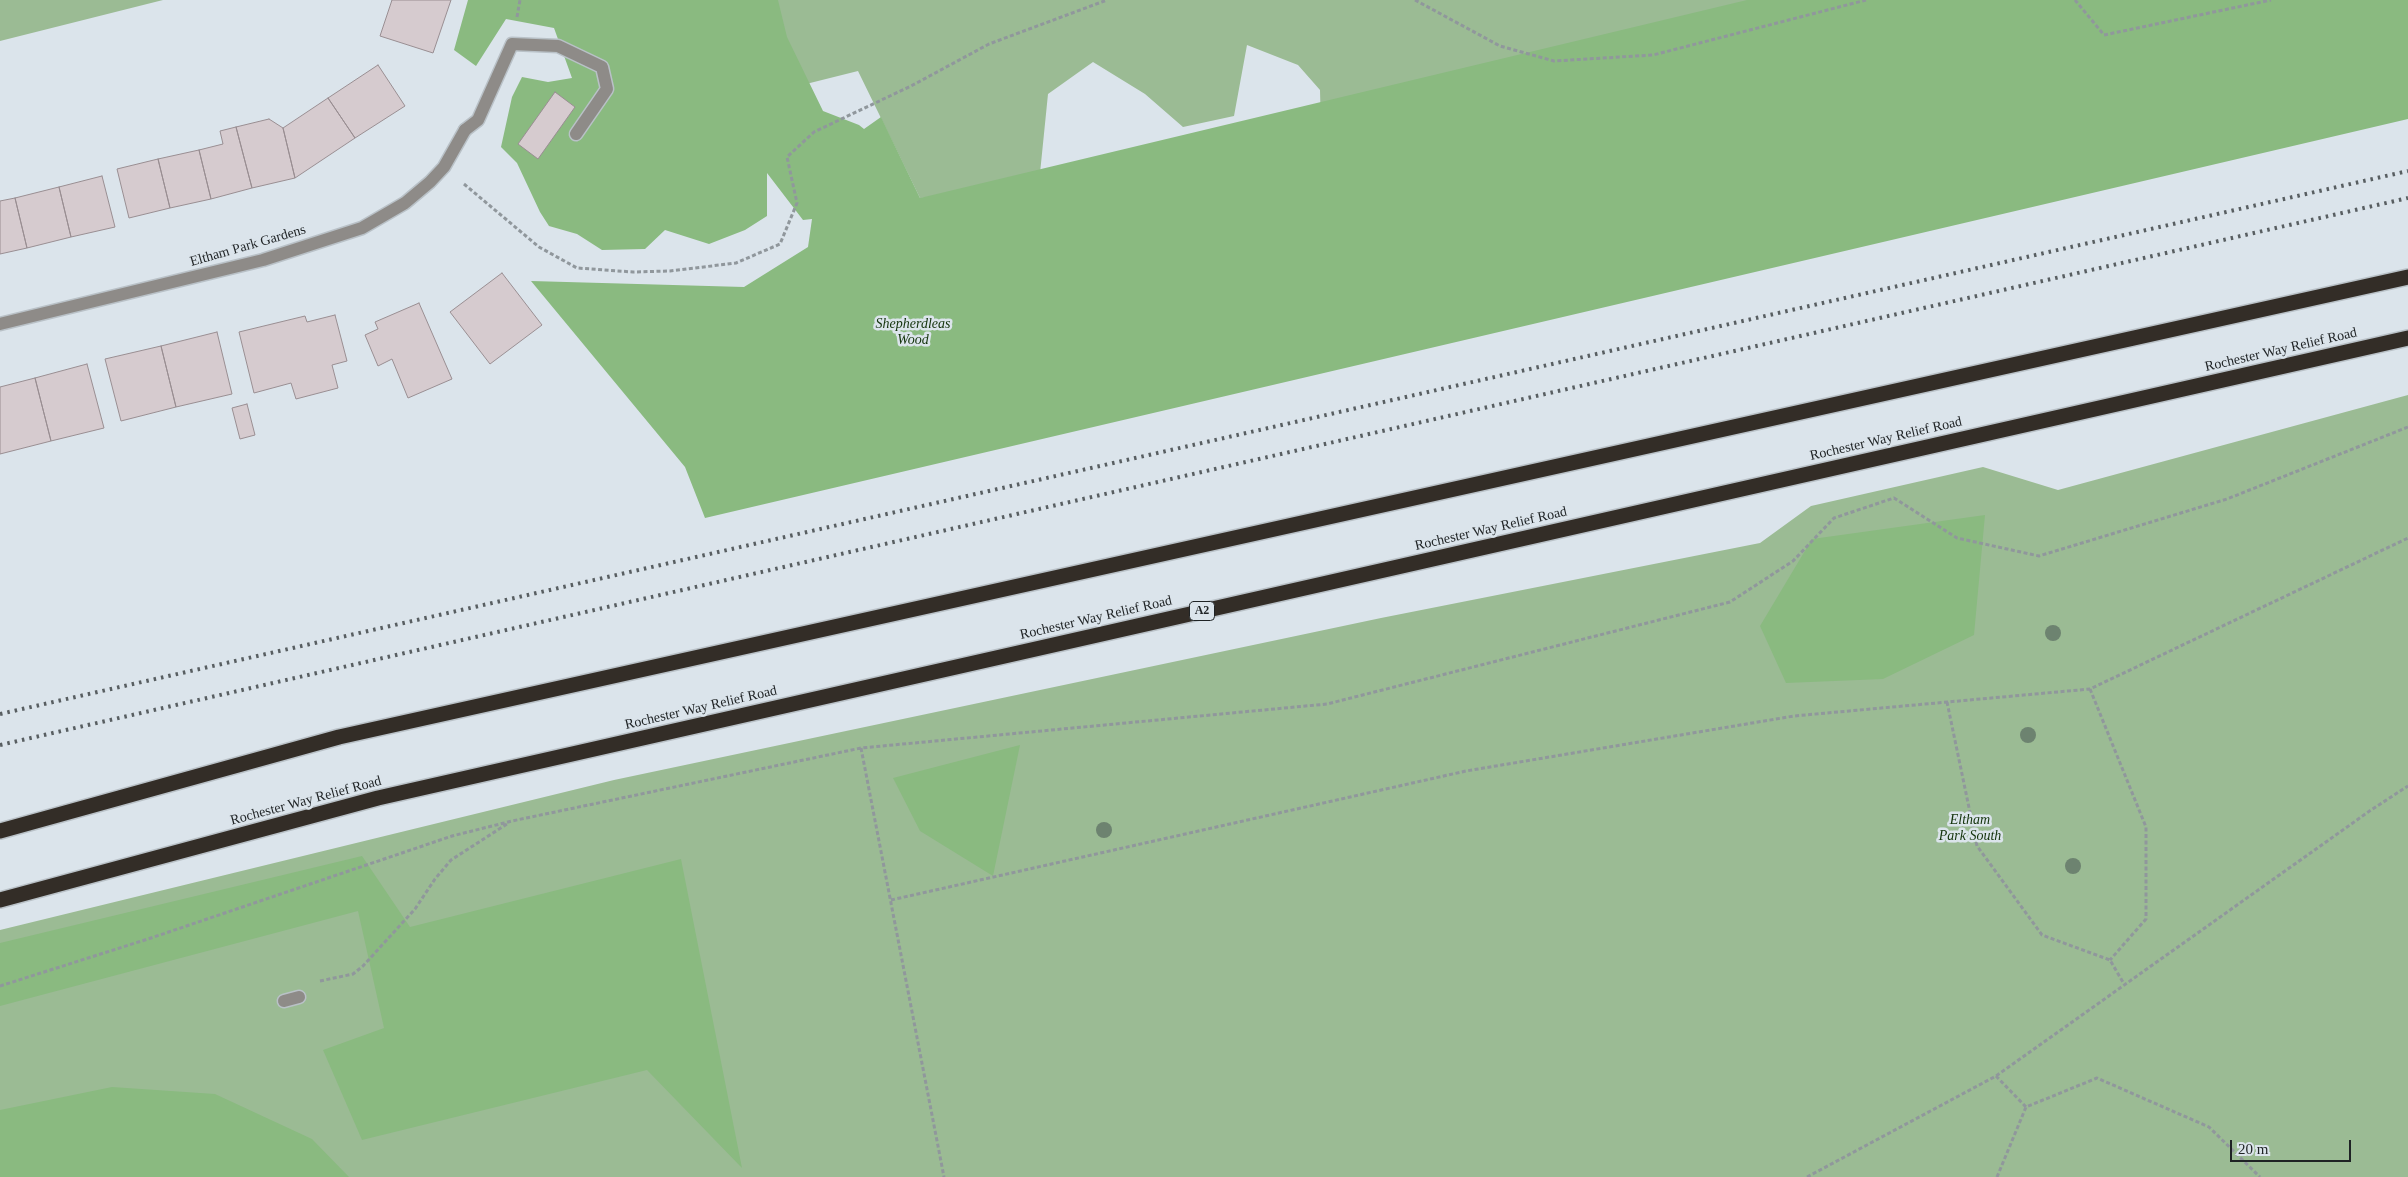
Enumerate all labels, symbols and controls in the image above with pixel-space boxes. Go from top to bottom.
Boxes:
street label: Eltham Park Gardens [188,221,308,271]
park label: Shepherdleas Wood [876,316,950,348]
street label: Rochester Way Relief Road [2203,324,2359,376]
street label: Rochester Way Relief Road [1808,413,1964,465]
street label: Rochester Way Relief Road [1413,503,1569,555]
street label: Rochester Way Relief Road [1018,592,1174,644]
road number: A2 [1190,602,1214,620]
street label: Rochester Way Relief Road [623,682,779,734]
street label: Rochester Way Relief Road [229,773,383,829]
park label: Eltham Park South [1939,812,2001,844]
scale bar [2233,1130,2354,1162]
text: 20 m [2238,1141,2268,1157]

